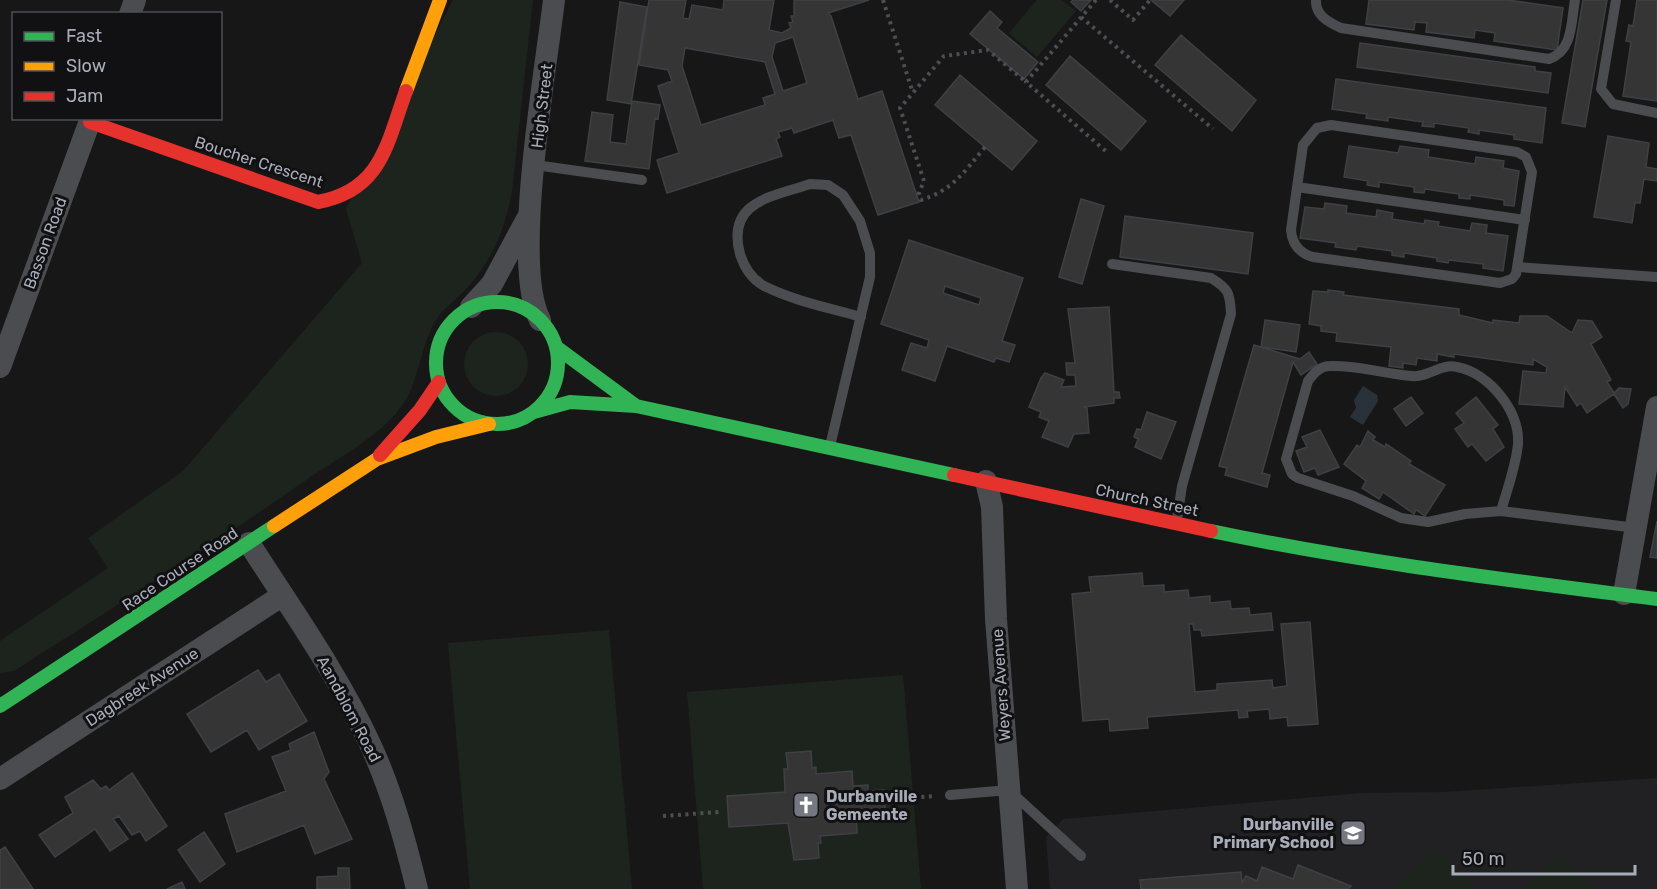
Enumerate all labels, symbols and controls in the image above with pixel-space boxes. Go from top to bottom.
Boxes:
legend [12,12,222,120]
text: Fast [66,25,102,47]
text: Slow [66,55,106,77]
street label: High Street [527,63,557,149]
text: Jam [66,85,103,107]
street label: Boucher Crescent [192,132,326,192]
street label: Basson Road [20,194,70,292]
street label: Church Street [1094,480,1200,520]
street label: Race Course Road [119,523,241,615]
street label: Weyers Avenue [988,628,1014,742]
street label: Dagbreek Avenue [82,644,202,730]
street label: Aandblom Road [313,653,385,765]
place label: Durbanville Gemeente [826,787,917,824]
church icon: Durbanville Gemeente [791,790,821,820]
place label: Durbanville Primary School [1213,815,1334,852]
school or university icon: Durbanville Primary School [1338,818,1368,848]
scale bar [1453,838,1634,876]
text: 50 m [1462,848,1505,870]

